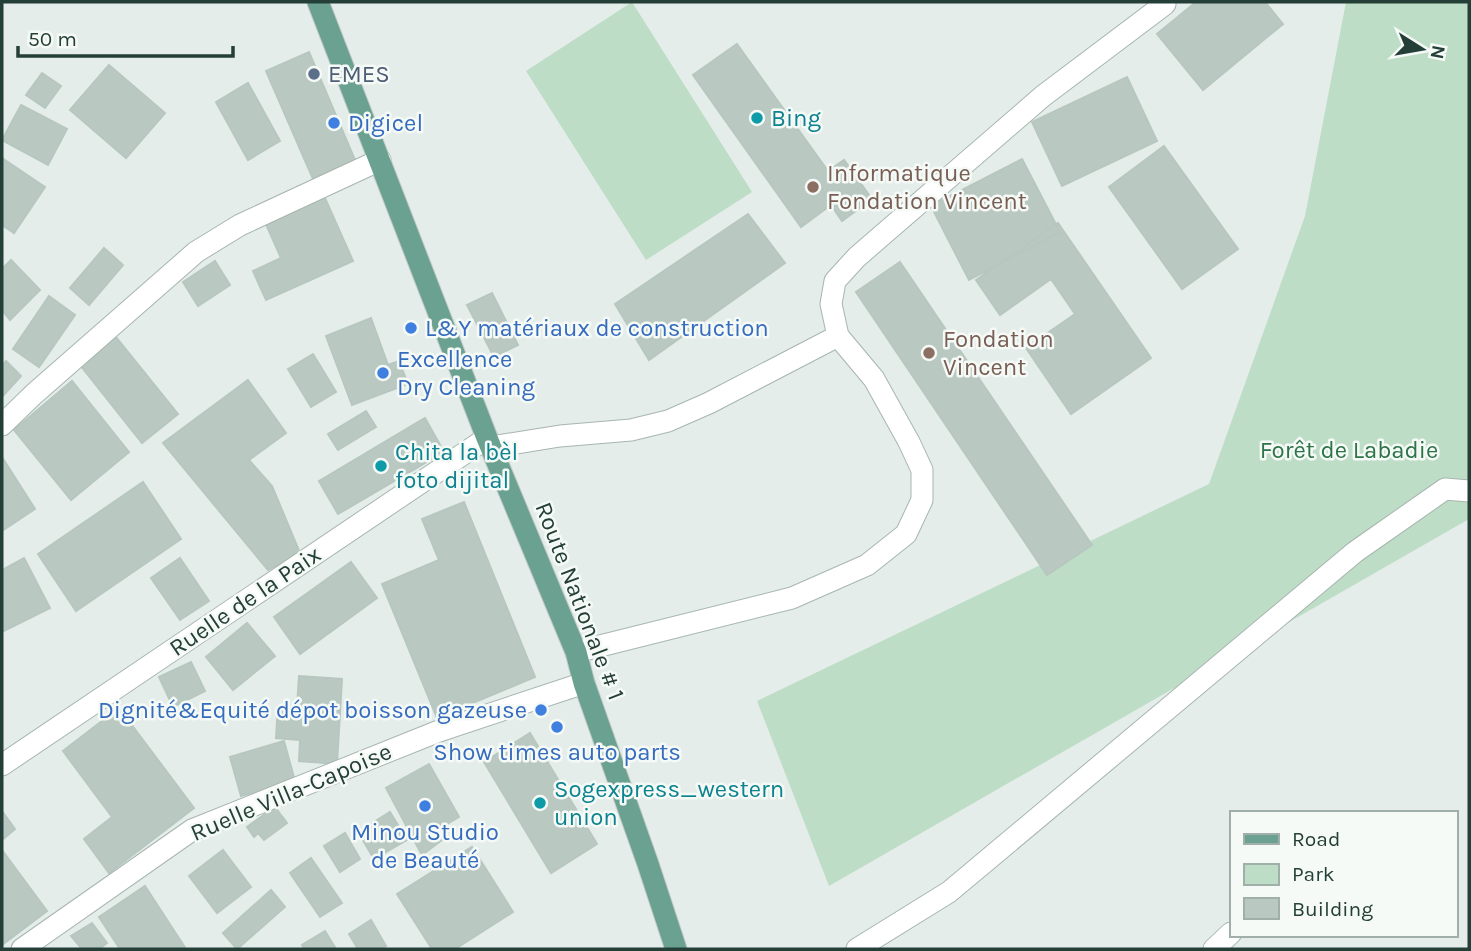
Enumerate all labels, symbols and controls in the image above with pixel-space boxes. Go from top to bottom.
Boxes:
scale bar [18,14,233,58]
north arrow [1387,14,1457,84]
text: 50 m [28,27,77,51]
text: N [1426,43,1450,61]
place label: EMES [328,60,390,88]
marker: EMES [306,66,322,82]
place label: Bing [771,104,822,132]
place label: Digicel [348,109,423,137]
marker: Bing [749,110,765,126]
marker: Digicel [326,115,342,131]
place label: Informatique Fondation Vincent [827,159,1027,215]
marker: Informatique Fondation Vincent [805,179,821,195]
place label: L&Y matériaux de construction [425,314,769,342]
marker: L&Y matériaux de construction [403,320,419,336]
place label: Fondation Vincent [943,325,1054,381]
place label: Excellence Dry Cleaning [397,345,535,401]
marker: Fondation Vincent [921,345,937,361]
marker: Excellence Dry Cleaning [375,365,391,381]
park label: Forêt de Labadie [1260,436,1438,464]
place label: Chita la bèl foto dijital [395,438,518,494]
marker: Chita la bèl foto dijital [373,458,389,474]
street label: Route Nationale # 1 [529,498,631,704]
street label: Ruelle de la Paix [164,540,326,662]
place label: Dignité&Equité dépot boisson gazeuse [98,696,527,724]
marker: Dignité&Equité dépot boisson gazeuse [533,702,549,718]
marker: Show times auto parts [549,719,565,735]
street label: Ruelle Villa-Capoise [186,737,396,847]
place label: Show times auto parts [433,738,681,766]
place label: Sogexpress_western union [554,775,784,831]
marker: Sogexpress_western union [532,795,548,811]
marker: Minou Studio de Beauté [417,798,433,814]
legend [1230,811,1457,937]
place label: Minou Studio de Beauté [351,818,499,874]
text: Road [1292,827,1340,851]
text: Park [1292,862,1335,886]
text: Building [1292,897,1373,921]

